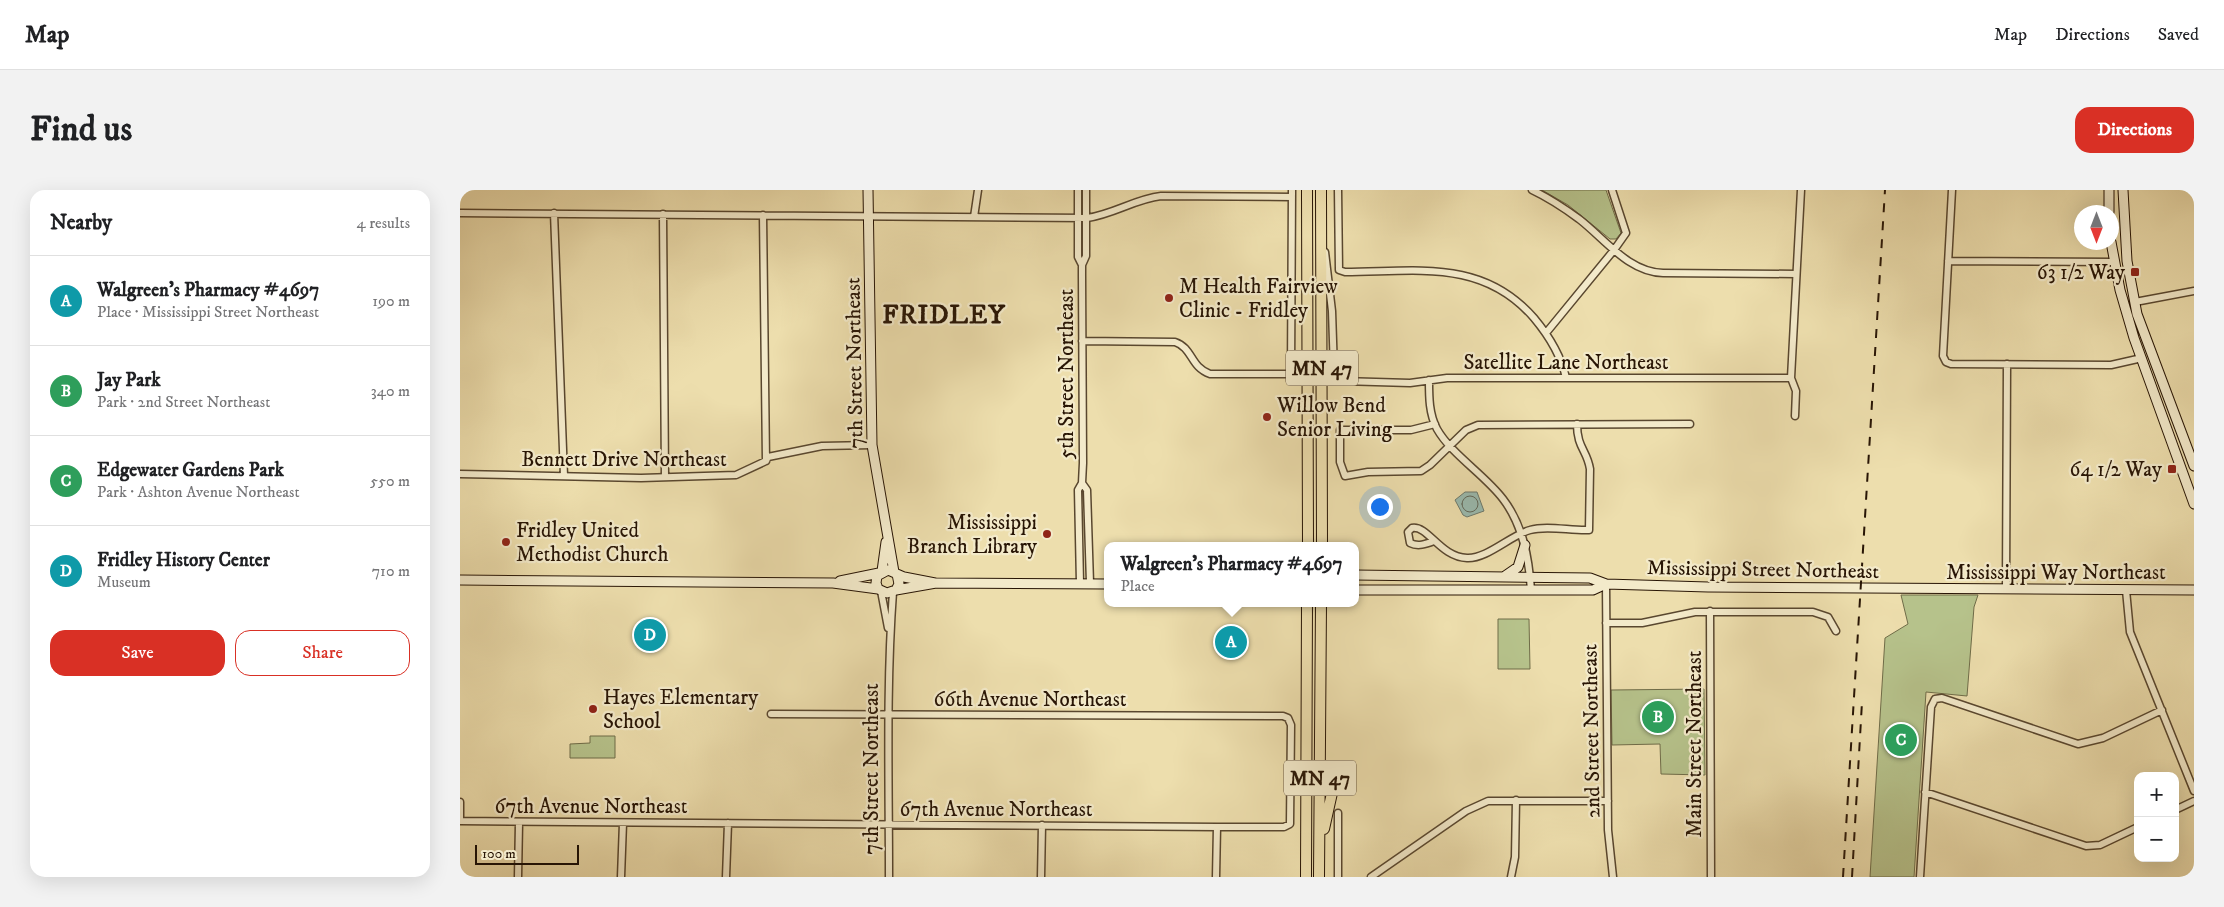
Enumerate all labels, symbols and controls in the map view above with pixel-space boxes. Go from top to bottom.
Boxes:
text: Map [25,20,69,50]
text: Map [1994,24,2027,46]
text: Directions [2055,24,2130,46]
text: Saved [2158,24,2199,46]
button: Directions [2075,107,2194,153]
text: Find us [30,108,132,152]
north arrow [2074,205,2119,250]
text: Nearby [50,210,112,236]
text: 4 results [357,213,410,233]
place label: 63 1/2 Way [2037,260,2126,286]
marker: 63 1/2 Way [2129,266,2141,278]
place label: M Health Fairview Clinic - Fridley [1179,274,1338,324]
street label: 7th Street Northeast [841,277,869,449]
text: Walgreen's Pharmacy #4697 [97,279,319,302]
street label: 5th Street Northeast [1054,288,1080,459]
text: A [61,291,71,311]
text: 190 m [372,291,410,311]
marker: M Health Fairview Clinic - Fridley [1163,292,1175,304]
district label: FRIDLEY [882,299,1006,332]
text: Place · Mississippi Street Northeast [97,302,319,322]
road number: MN 47 [1286,350,1358,386]
street label: Satellite Lane Northeast [1463,350,1669,376]
text: Jay Park [97,369,161,392]
text: B [61,381,71,401]
text: 340 m [371,381,410,401]
text: Park · 2nd Street Northeast [97,392,270,412]
place label: Willow Bend Senior Living [1276,393,1393,443]
marker: Willow Bend Senior Living [1261,411,1273,423]
street label: Bennett Drive Northeast [521,447,727,473]
place label: 64 1/2 Way [2069,457,2163,483]
text: Edgewater Gardens Park [97,459,284,482]
marker: 64 1/2 Way [2166,463,2178,475]
text: C [61,471,71,491]
text: 550 m [370,471,410,491]
text: Park · Ashton Avenue Northeast [97,482,300,502]
your location [1367,494,1393,520]
place label: Mississippi Branch Library [907,510,1038,560]
place label: Fridley United Methodist Church [516,518,668,568]
marker: Mississippi Branch Library [1041,528,1053,540]
marker: Fridley United Methodist Church [500,536,512,548]
popup [1104,542,1359,607]
text: Fridley History Center [97,549,270,572]
text: Walgreen's Pharmacy #4697 [1120,553,1343,576]
street label: Mississippi Street Northeast [1647,555,1880,585]
street label: Mississippi Way Northeast [1946,560,2166,586]
text: D [60,561,72,581]
text: 710 m [372,561,410,581]
text: Museum [97,572,151,592]
text: Place [1120,576,1155,596]
pin: D [634,616,666,654]
pin: A [1215,623,1247,661]
button: Save [50,630,225,676]
button: Share [235,630,410,676]
street label: 2nd Street Northeast [1577,643,1607,818]
street label: Main Street Northeast [1682,650,1708,837]
street label: 7th Street Northeast [859,683,885,855]
place label: Hayes Elementary School [603,685,759,735]
street label: 66th Avenue Northeast [934,687,1127,713]
pin: B [1642,698,1674,736]
marker: Hayes Elementary School [587,703,599,715]
pin: C [1885,721,1917,759]
road number: MN 47 [1284,760,1356,796]
map controls [2134,772,2179,862]
button: + [2134,772,2179,817]
street label: 67th Avenue Northeast [494,794,688,820]
street label: 67th Avenue Northeast [899,797,1093,823]
button: − [2134,817,2179,862]
scale bar [475,842,579,865]
text: 100 m [482,845,516,863]

